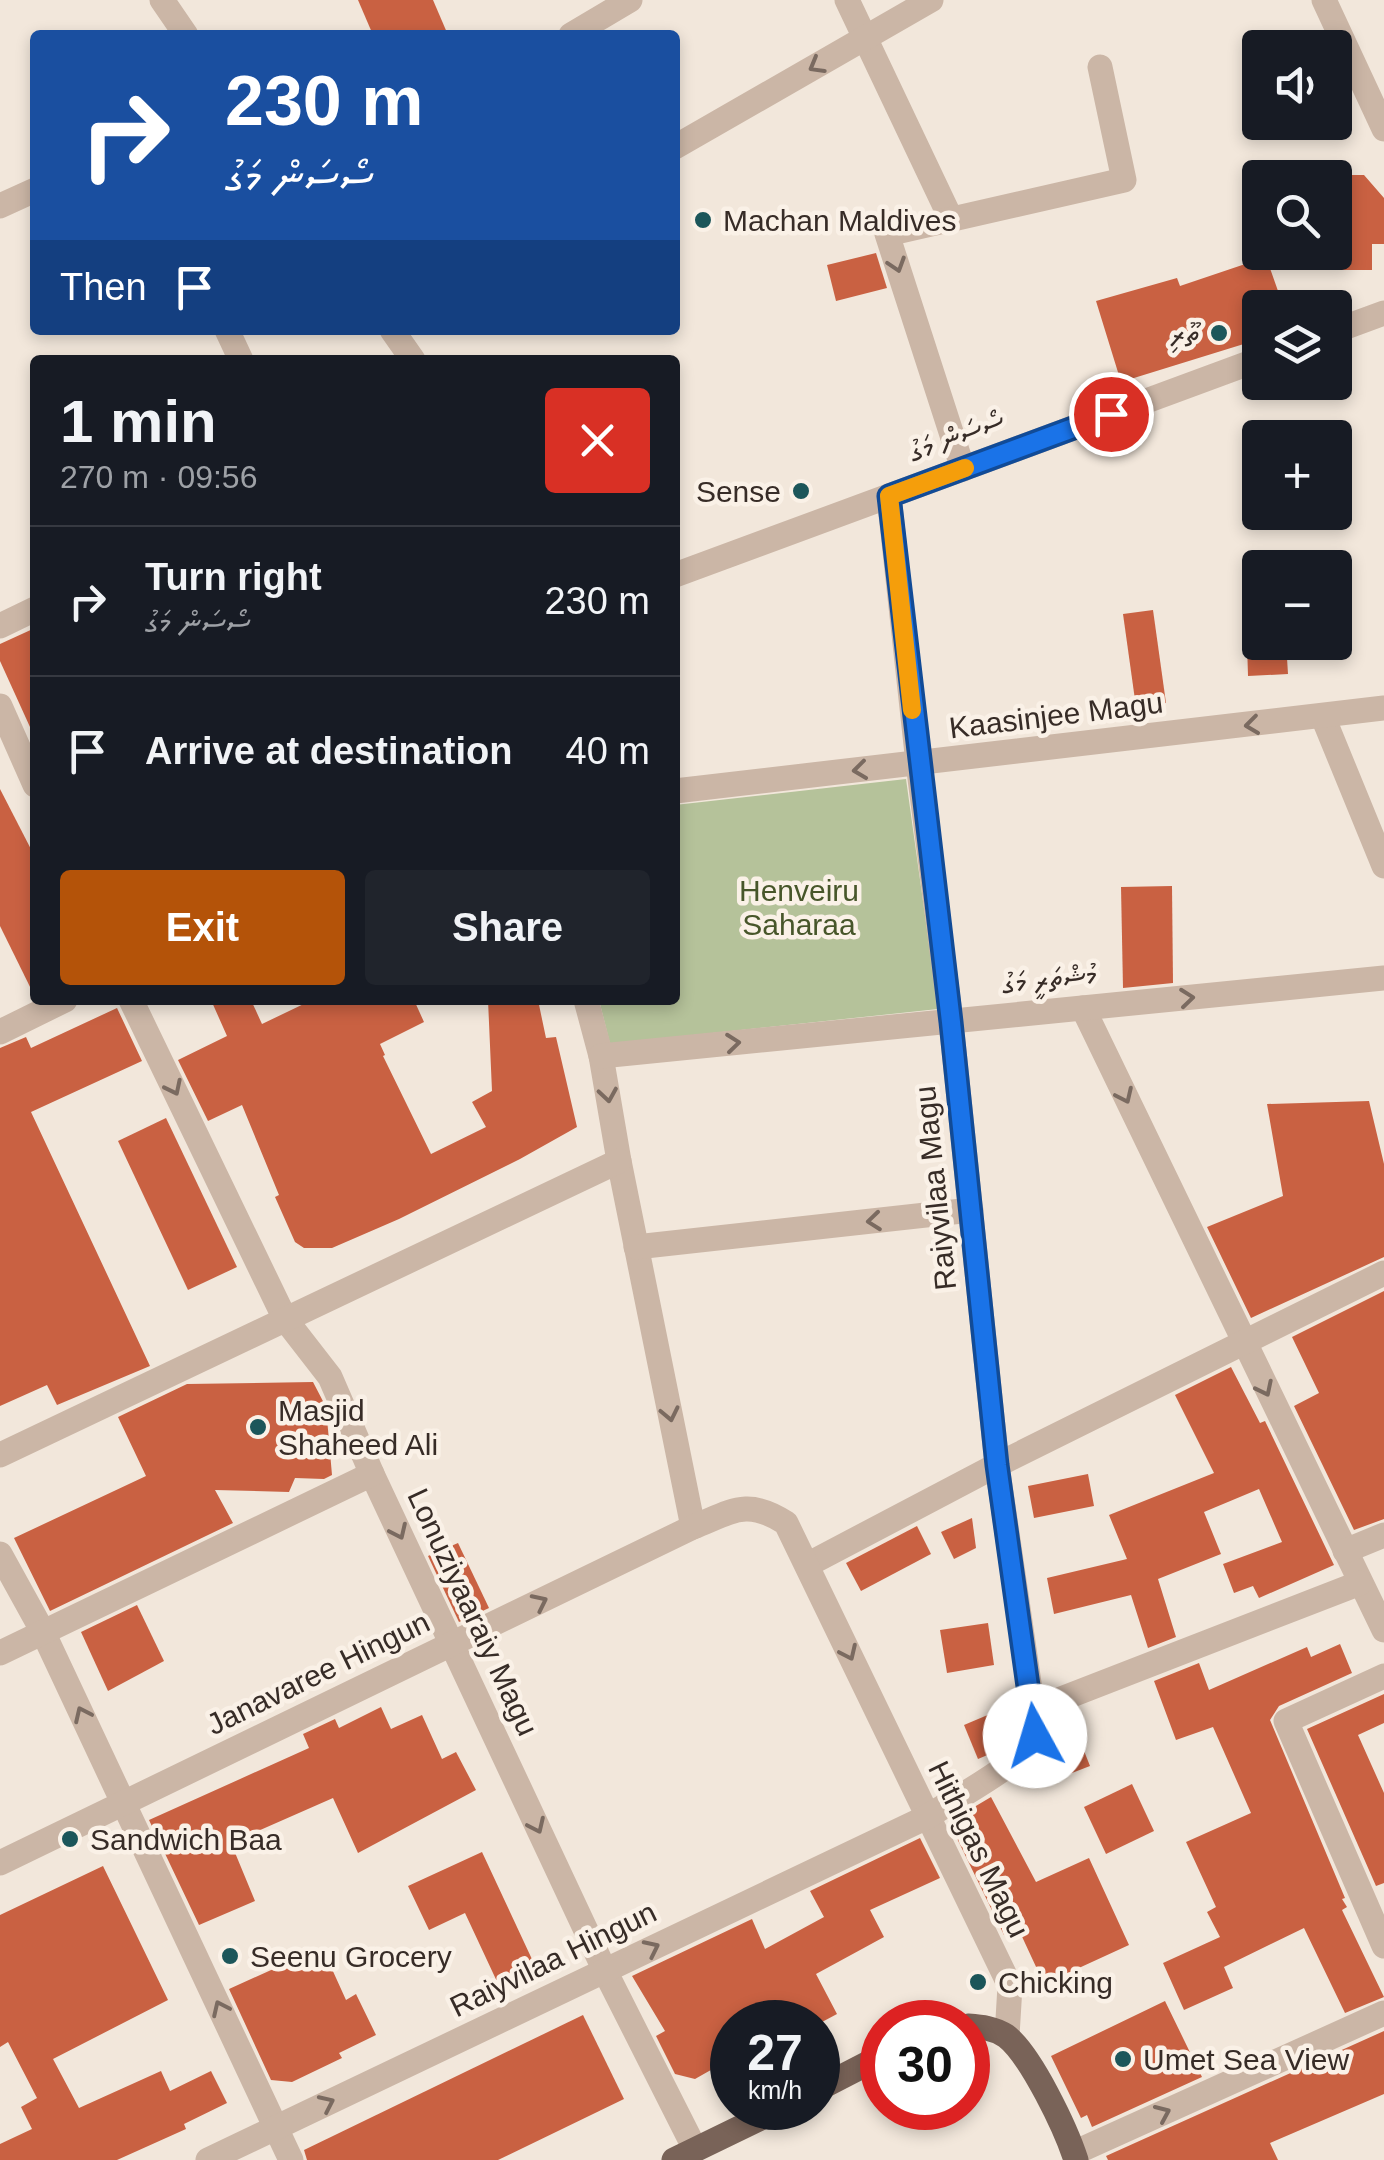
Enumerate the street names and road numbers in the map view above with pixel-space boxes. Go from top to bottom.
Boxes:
street label: ސޯސަން މަގު [903,403,1009,469]
street label: Kaasinjee Magu [947,686,1165,744]
street label: މުޝްތަރީ މަގު [999,958,1099,1003]
street label: Raiyvilaa Magu [908,1084,962,1292]
street label: Lonuziyaaraiy Magu [401,1483,545,1741]
street label: Janavaree Hingun [201,1605,435,1741]
street label: Hithigas Magu [922,1756,1036,1942]
street label: Raiyvilaa Hingun [445,1895,661,2023]

